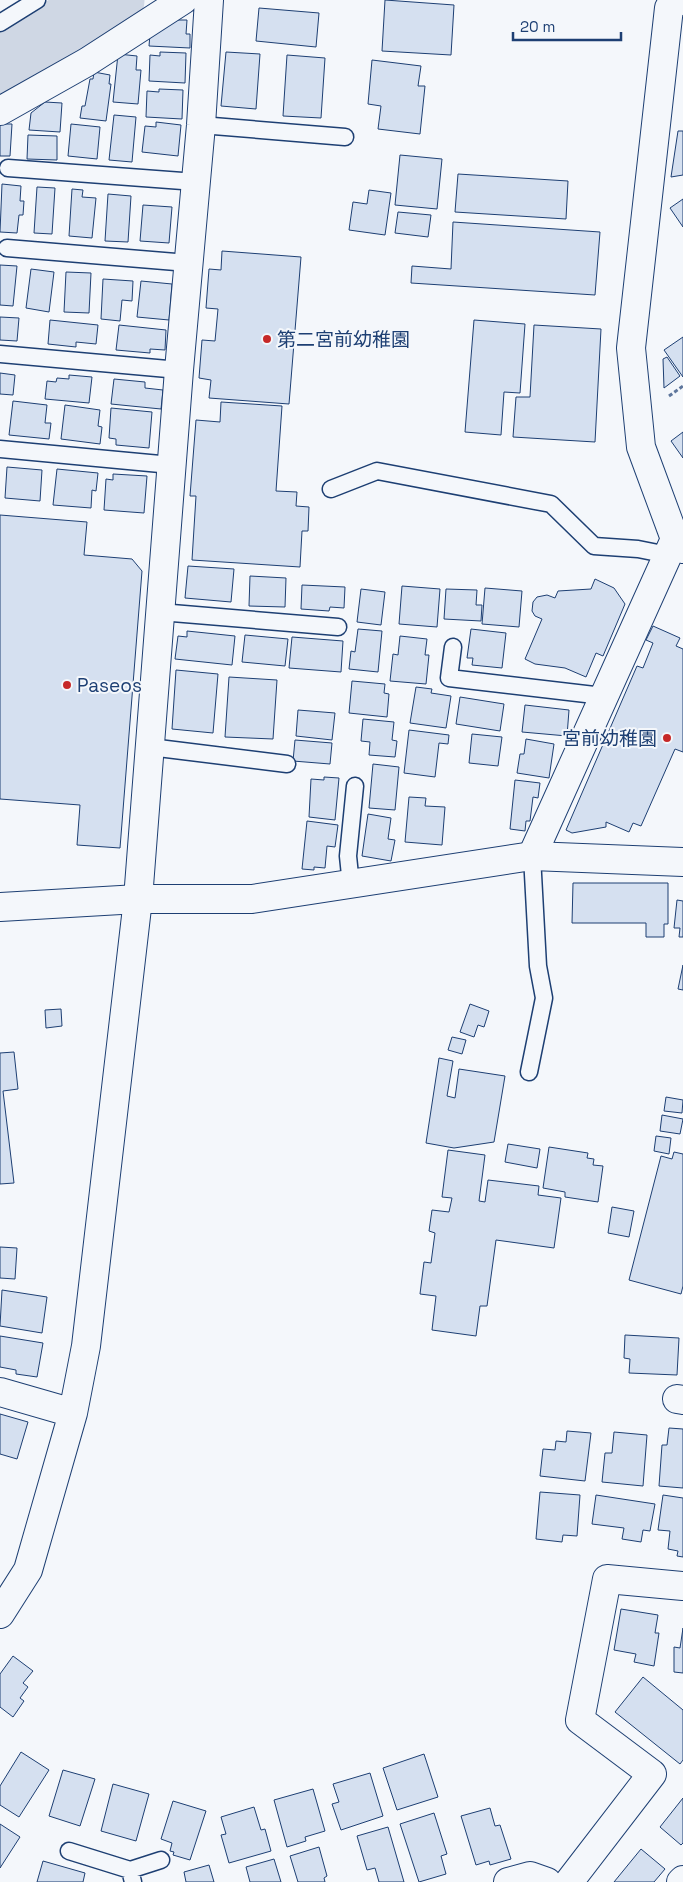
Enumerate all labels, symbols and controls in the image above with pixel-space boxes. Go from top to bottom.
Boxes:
scale bar [513,10,620,42]
text: 20 m [520,17,555,36]
place label: 第二宮前幼稚園 [277,327,410,352]
marker: 第二宮前幼稚園 [261,333,273,345]
place label: Paseos [77,673,142,698]
marker: Paseos [61,679,73,691]
place label: 宮前幼稚園 [562,726,657,751]
marker: 宮前幼稚園 [661,732,673,744]

